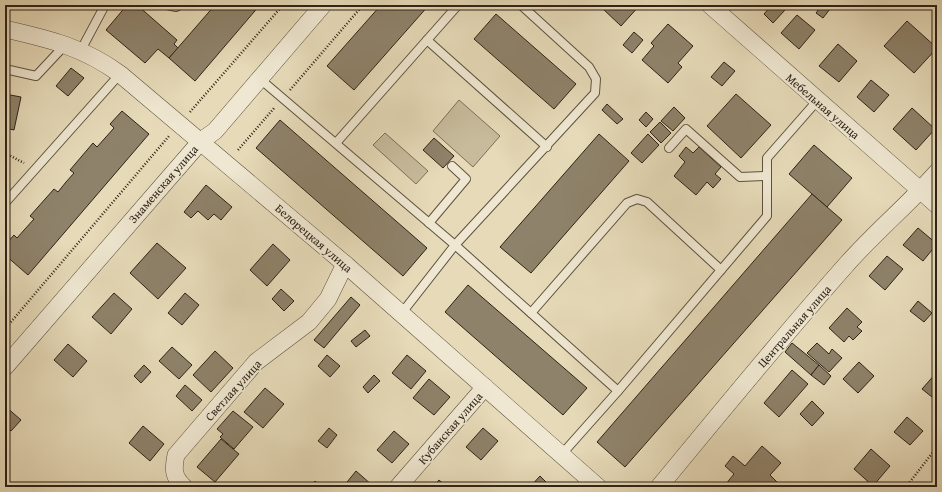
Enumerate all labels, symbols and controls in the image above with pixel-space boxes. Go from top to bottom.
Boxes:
street label: Мебельная улица [782,69,864,143]
street label: Знаменская улица [124,141,202,227]
street label: Белорецкая улица [272,200,356,276]
street label: Центральная улица [753,281,835,371]
street label: Светлая улица [201,355,265,424]
street label: Кубанская улица [414,388,486,468]

